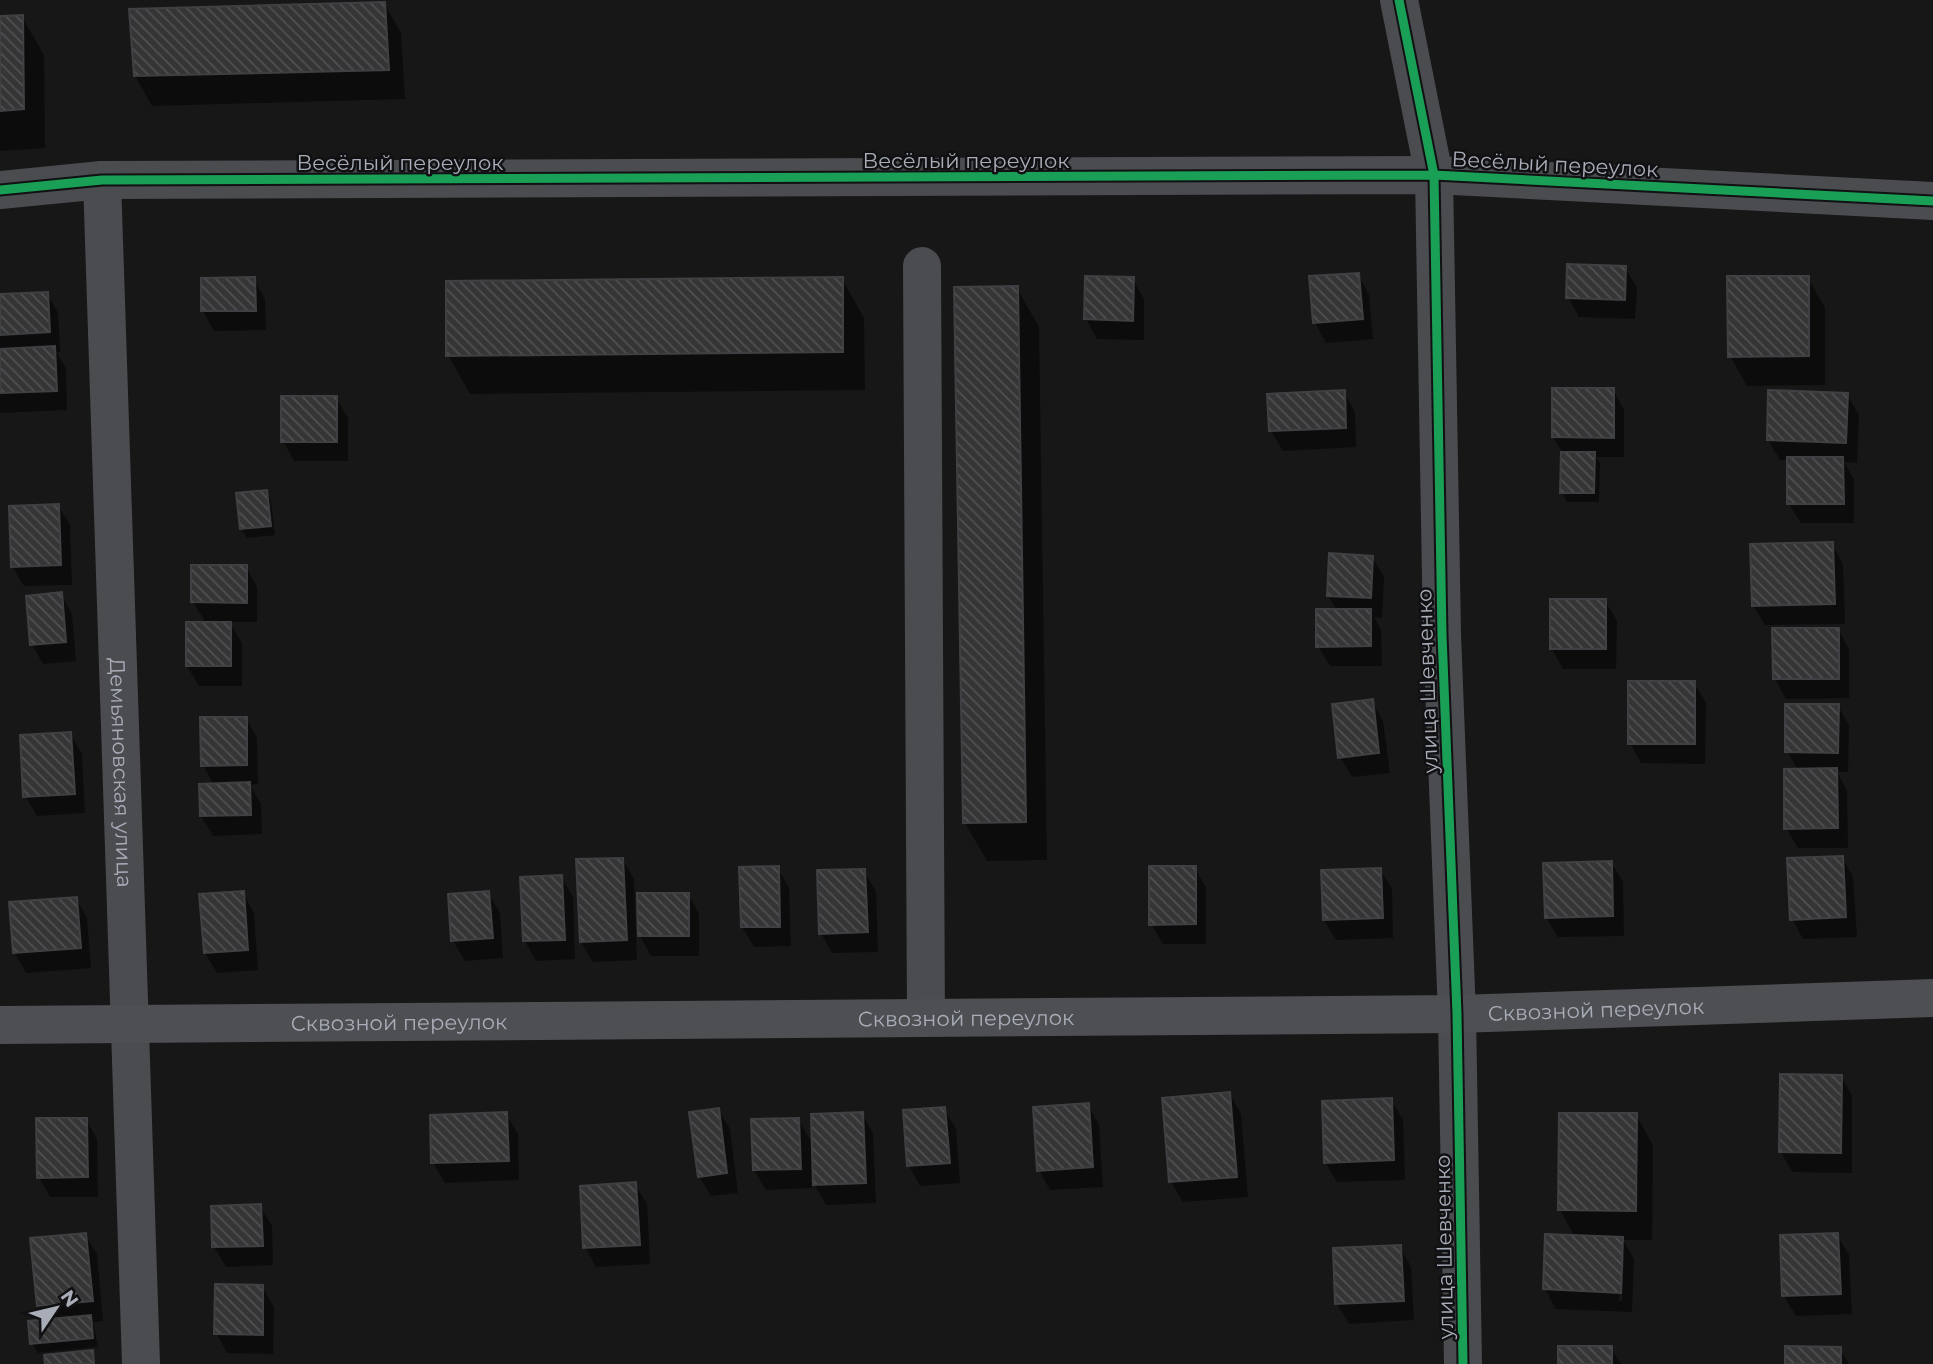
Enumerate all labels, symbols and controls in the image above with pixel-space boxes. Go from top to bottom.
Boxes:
street label: Весёлый переулок [1451,146,1659,182]
street label: Весёлый переулок [862,148,1070,173]
street label: Весёлый переулок [296,150,504,175]
street label: улица Шевченко [1411,588,1443,775]
street label: Демьяновская улица [105,657,138,888]
street label: Сквозной переулок [1487,993,1705,1025]
street label: Сквозной переулок [858,1004,1074,1031]
street label: Сквозной переулок [291,1009,507,1035]
street label: улица Шевченко [1430,1154,1458,1341]
north arrow [21,1273,91,1343]
text: N [56,1286,83,1311]

